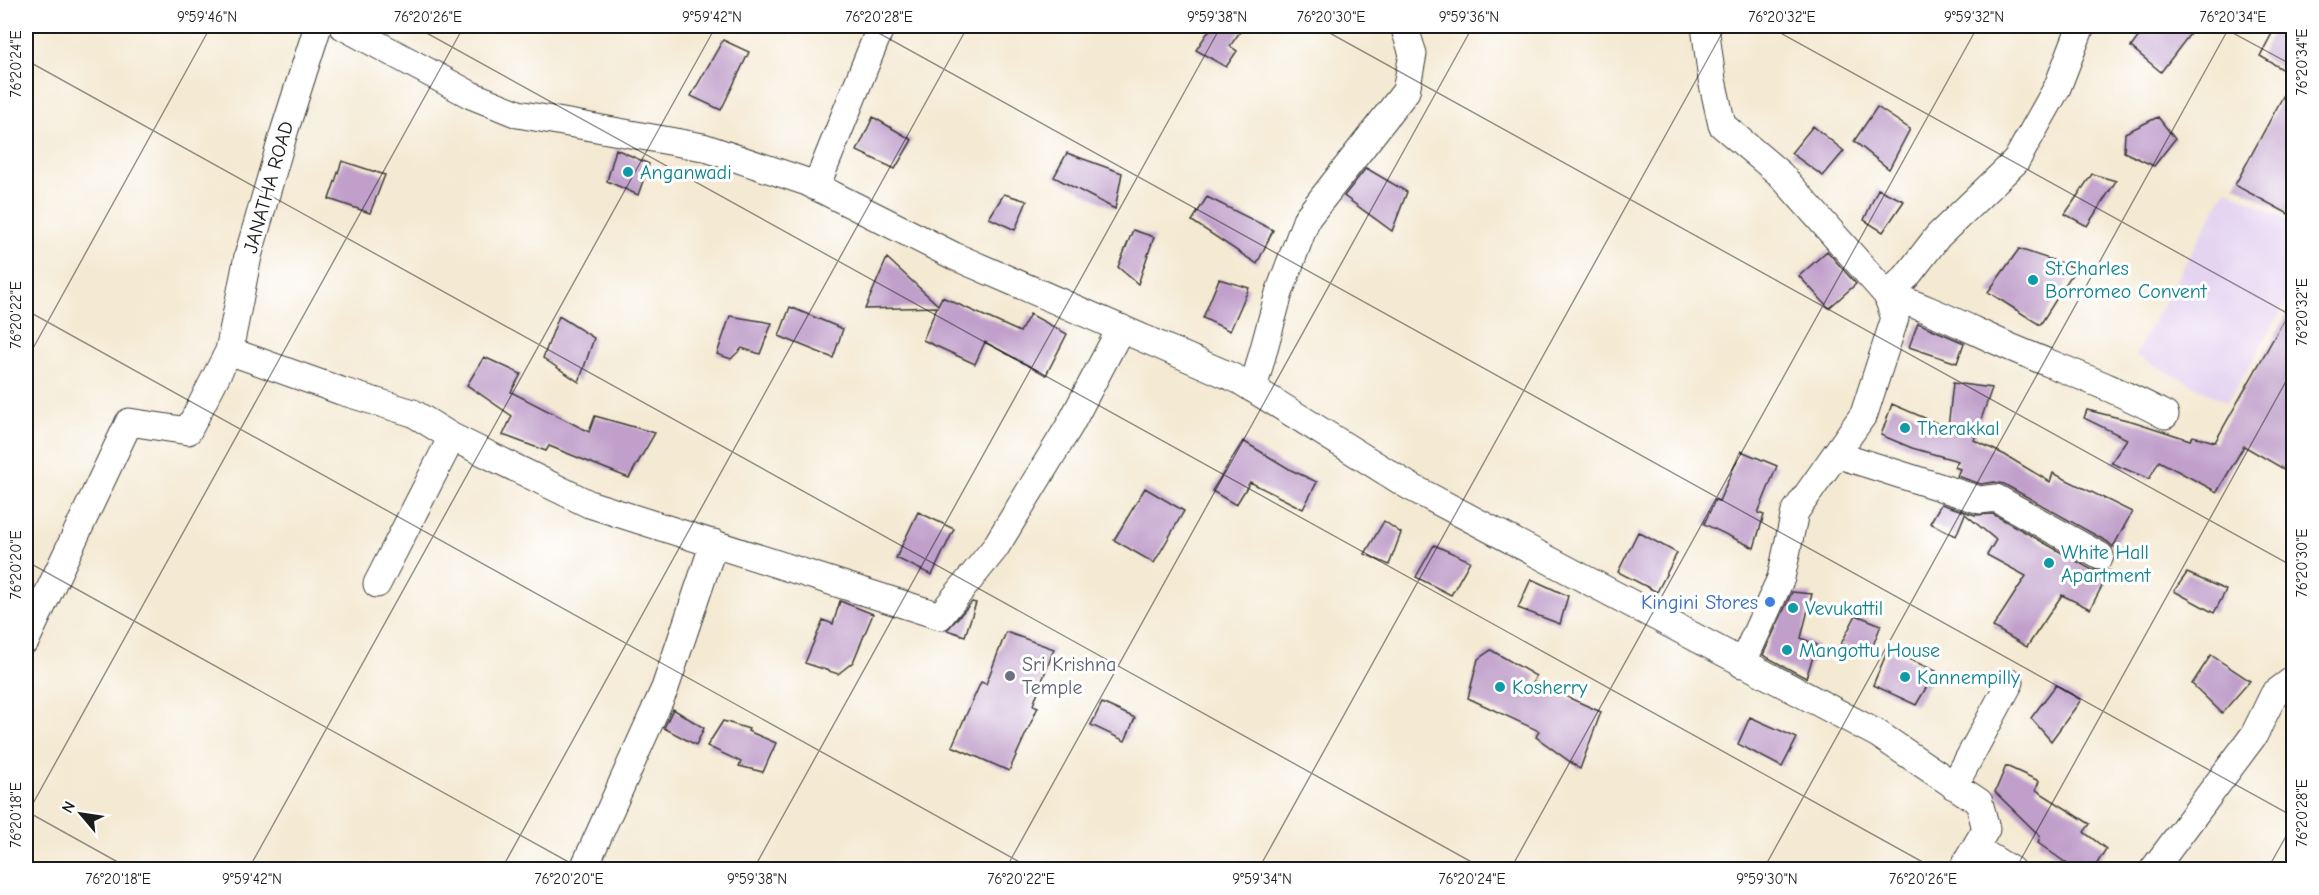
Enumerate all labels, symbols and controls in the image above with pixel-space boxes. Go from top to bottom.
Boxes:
text: 9°59'46"N [177,8,237,26]
text: 76°20'26"E [394,8,462,26]
text: 9°59'42"N [682,8,742,26]
text: 76°20'28"E [845,8,913,26]
text: 9°59'38"N [1187,8,1247,26]
text: 76°20'30"E [1297,8,1365,26]
text: 9°59'36"N [1439,8,1499,26]
text: 76°20'32"E [1748,8,1816,26]
text: 9°59'32"N [1944,8,2004,26]
text: 76°20'34"E [2200,8,2266,26]
text: 76°20'34"E [2293,29,2311,95]
text: 76°20'24"E [7,31,25,97]
street label: JANATHA ROAD [239,119,298,256]
place label: Anganwadi [640,161,732,184]
marker: Anganwadi [621,165,635,179]
place label: St.Charles Borromeo Convent [2045,257,2208,303]
marker: St.Charles Borromeo Convent [2026,273,2040,287]
text: 76°20'32"E [2293,278,2311,346]
text: 76°20'22"E [7,281,25,349]
place label: Therakkal [1917,417,2000,440]
marker: Therakkal [1898,421,1912,435]
text: 76°20'30"E [2293,529,2311,597]
text: 76°20'20"E [7,531,25,599]
place label: White Hall Apartment [2061,541,2152,587]
marker: White Hall Apartment [2042,556,2056,570]
place label: Kingini Stores [1641,591,1758,614]
marker: Kingini Stores [1763,595,1777,609]
place label: Vevukattil [1805,597,1883,620]
marker: Vevukattil [1786,601,1800,615]
place label: Mangottu House [1799,639,1940,662]
marker: Mangottu House [1780,643,1794,657]
place label: Sri Krishna Temple [1022,653,1116,699]
place label: Kannempilly [1917,666,2020,689]
marker: Sri Krishna Temple [1003,669,1017,683]
marker: Kannempilly [1898,670,1912,684]
place label: Kosherry [1512,676,1588,699]
marker: Kosherry [1493,680,1507,694]
text: 76°20'28"E [2293,779,2311,847]
text: 76°20'18"E [7,782,25,848]
north arrow [51,784,111,844]
text: N [58,798,79,816]
text: 76°20'18"E [85,870,151,888]
text: 9°59'42"N [222,870,282,888]
text: 76°20'20"E [535,870,603,888]
text: 9°59'38"N [727,870,787,888]
text: 76°20'22"E [987,870,1055,888]
text: 9°59'34"N [1232,870,1292,888]
text: 76°20'24"E [1439,870,1505,888]
text: 9°59'30"N [1736,870,1798,888]
text: 76°20'26"E [1889,870,1957,888]

